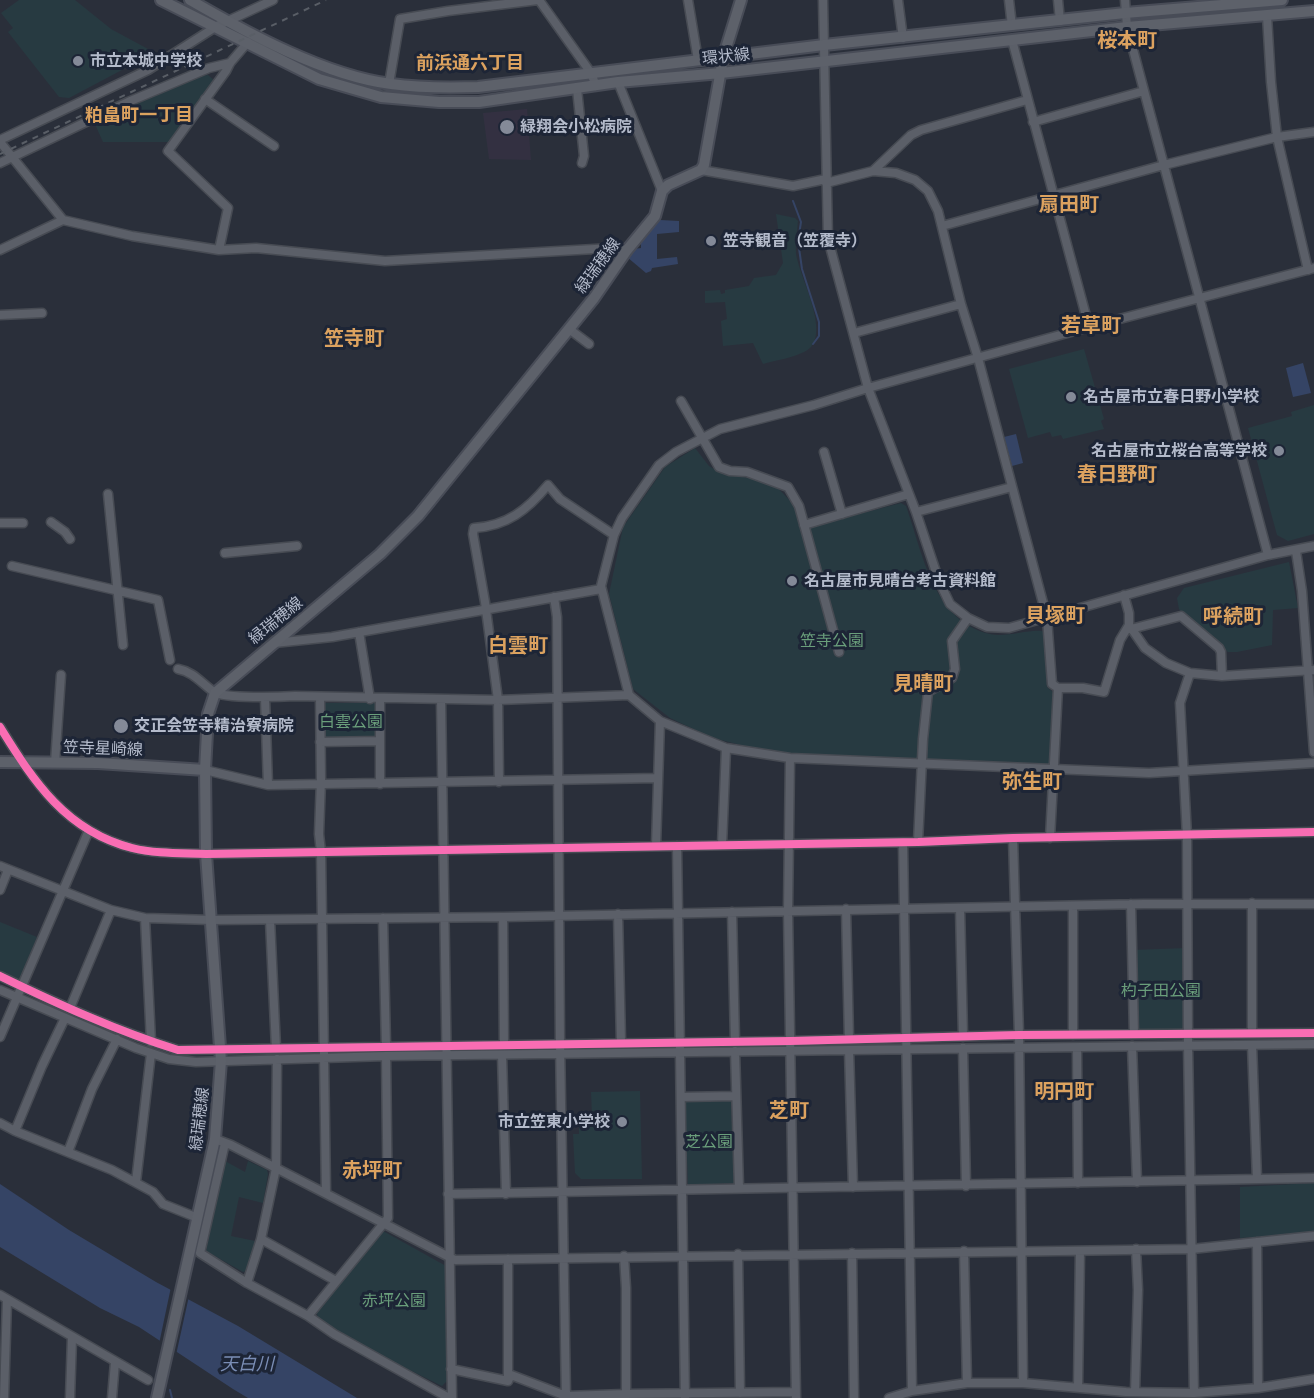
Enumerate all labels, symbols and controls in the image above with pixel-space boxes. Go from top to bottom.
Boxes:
district label: 桜本町 [1097,29,1157,53]
street label: 環状線 [701,45,751,69]
place label: 市立本城中学校 [90,51,202,71]
district label: 前浜通六丁目 [416,53,524,75]
marker: 市立本城中学校 [71,54,85,68]
district label: 粕畠町一丁目 [85,105,193,127]
place label: 緑翔会小松病院 [520,117,632,137]
marker: 緑翔会小松病院 [498,118,516,136]
district label: 扇田町 [1039,193,1099,217]
place label: 笠寺観音（笠覆寺） [723,231,867,251]
street label: 緑瑞穂線 [571,234,625,298]
marker: 笠寺観音（笠覆寺） [704,234,718,248]
district label: 若草町 [1061,314,1121,338]
district label: 笠寺町 [324,327,384,351]
place label: 名古屋市立春日野小学校 [1083,387,1259,407]
marker: 名古屋市立春日野小学校 [1064,390,1078,404]
place label: 名古屋市立桜台高等学校 [1091,441,1267,461]
marker: 名古屋市立桜台高等学校 [1272,444,1286,458]
district label: 春日野町 [1077,463,1157,487]
place label: 名古屋市見晴台考古資料館 [804,571,996,591]
marker: 名古屋市見晴台考古資料館 [785,574,799,588]
street label: 緑瑞穂線 [245,593,307,649]
district label: 貝塚町 [1025,604,1085,628]
district label: 呼続町 [1203,605,1263,629]
park label: 笠寺公園 [800,631,864,651]
district label: 白雲町 [488,634,548,658]
district label: 見晴町 [893,672,953,696]
park label: 白雲公園 [319,712,383,732]
place label: 交正会笠寺精治寮病院 [134,716,294,736]
marker: 交正会笠寺精治寮病院 [112,717,130,735]
street label: 笠寺星崎線 [63,738,143,760]
district label: 弥生町 [1002,770,1062,794]
park label: 杓子田公園 [1121,981,1201,1001]
district label: 明円町 [1034,1080,1094,1104]
street label: 緑瑞穂線 [187,1086,213,1152]
district label: 芝町 [769,1099,809,1123]
place label: 市立笠東小学校 [498,1112,610,1132]
marker: 市立笠東小学校 [615,1115,629,1129]
park label: 芝公園 [685,1132,733,1152]
district label: 赤坪町 [342,1159,402,1183]
park label: 赤坪公園 [362,1291,426,1311]
water label: 天白川 [220,1354,274,1376]

